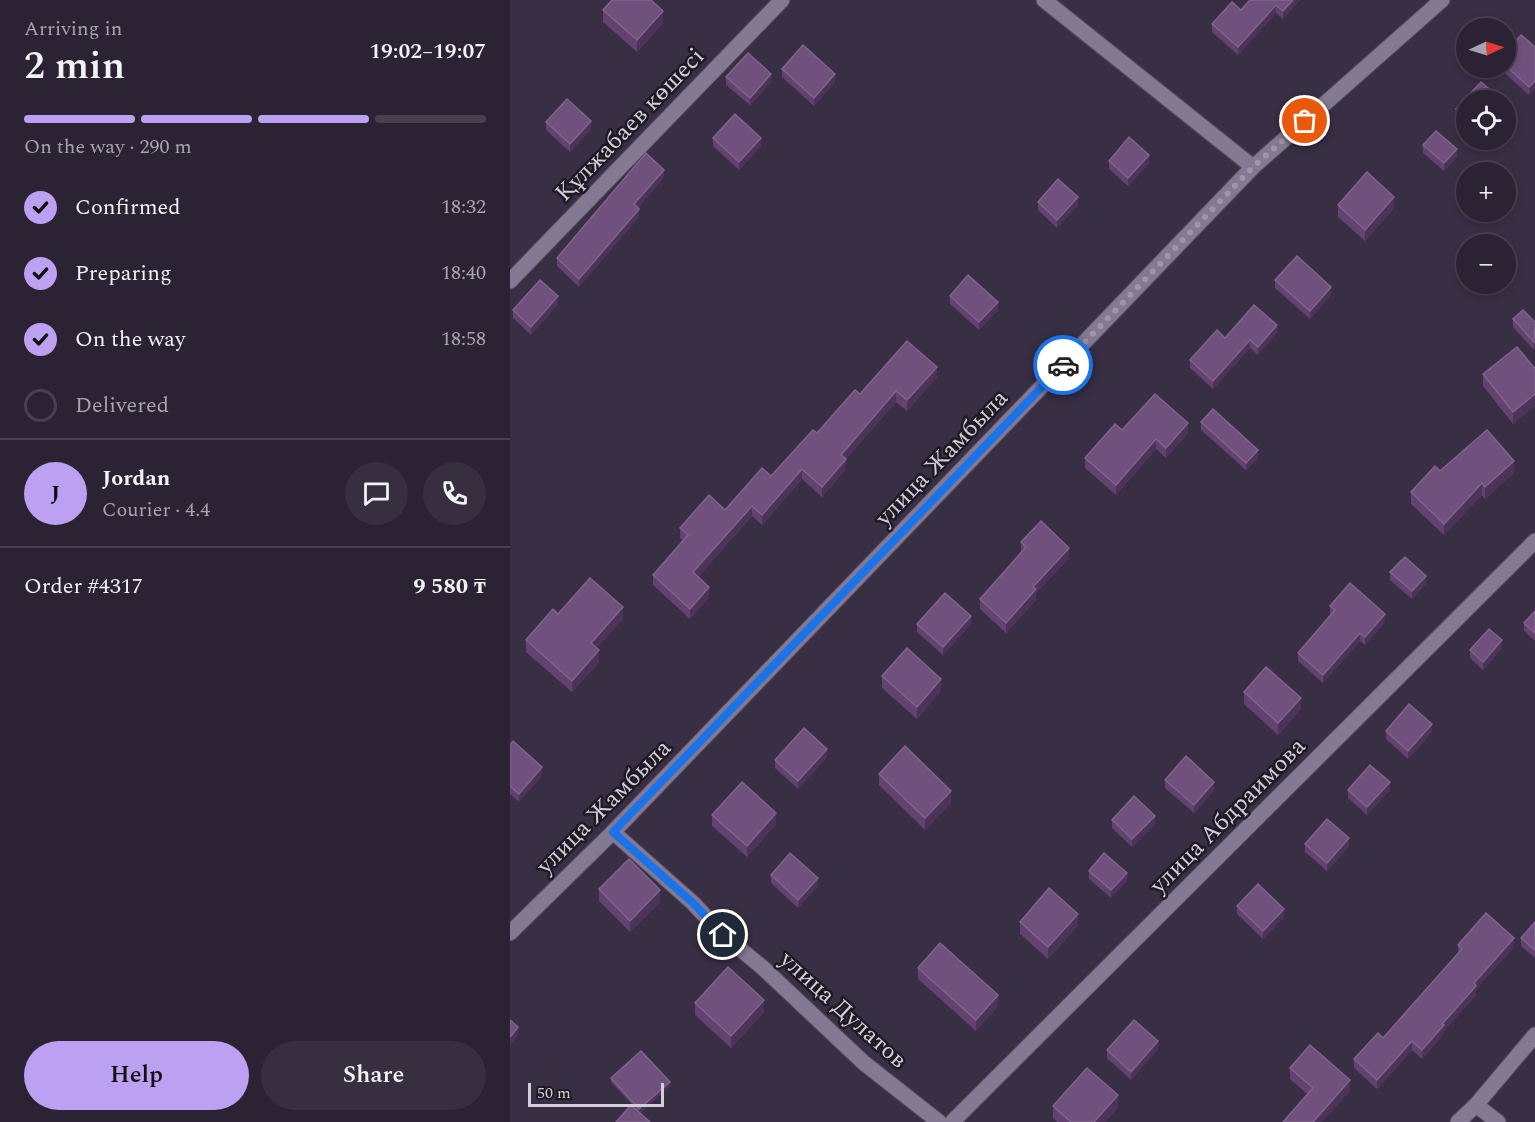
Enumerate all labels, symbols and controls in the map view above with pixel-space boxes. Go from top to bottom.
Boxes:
text: Arriving in [24,14,122,44]
north arrow [1456,18,1516,78]
map controls [1456,18,1516,294]
text: 19:02–19:07 [369,35,486,68]
text: 2 min [24,37,125,96]
street label: Құлжабаев көшесі [547,40,713,210]
button: locate [1456,90,1516,150]
pin [1279,95,1330,146]
icon: bag [1288,104,1321,137]
text: On the way · 290 m [24,132,192,162]
button: + [1456,162,1516,222]
icon: check [24,191,57,224]
text: Confirmed [75,191,181,224]
text: 18:32 [441,192,486,222]
button: − [1456,234,1516,294]
icon: check [24,257,57,290]
text: Preparing [75,257,172,290]
text: 18:40 [441,258,486,288]
icon: check [24,323,57,356]
text: On the way [75,323,186,356]
text: 18:58 [441,324,486,354]
courier [1033,335,1093,395]
icon: car [1047,349,1080,382]
street label: улица Жамбыла [866,381,1017,535]
text: Delivered [75,389,169,422]
text: Jordan [102,462,170,495]
button: chat [345,462,408,525]
button: phone [423,462,486,525]
text: J [51,477,60,510]
text: Courier · 4.4 [102,495,210,525]
text: Order #4317 [24,570,143,603]
text: 9 580 ₸ [413,570,486,603]
street label: улица Абдраимова [1141,729,1315,903]
street label: улица Жамбыла [528,731,680,883]
pin [697,909,748,960]
icon: home [706,918,739,951]
street label: улица Дулатов [770,942,915,1077]
button: Help [24,1041,249,1110]
button: Share [261,1041,486,1110]
scale bar [528,1080,664,1108]
text: 50 m [537,1081,571,1105]

